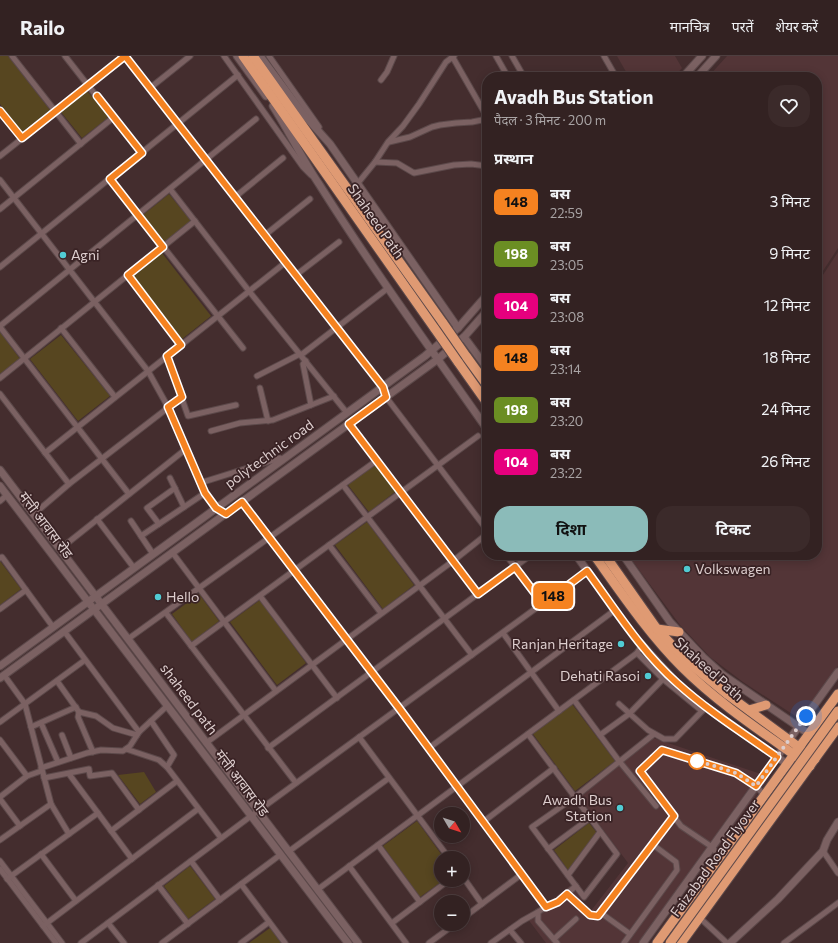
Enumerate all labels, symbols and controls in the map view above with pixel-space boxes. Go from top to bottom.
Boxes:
text: Railo [20,16,65,39]
text: मानचित्र [670,18,710,35]
text: परतें [732,18,753,35]
text: शेयर करें [775,18,818,35]
text: Avadh Bus Station [494,85,653,108]
button: heart [768,85,810,127]
text: पैदल · 3 मिनट · 200 m [494,112,606,128]
text: प्रस्थान [494,149,533,167]
street label: Shaheed Path [345,180,408,261]
text: बस [550,184,570,202]
text: 3 मिनट [770,192,810,210]
text: 148 [504,193,528,210]
text: 22:59 [550,205,583,221]
text: बस [550,236,570,254]
text: 9 मिनट [769,244,810,262]
text: 198 [504,245,528,262]
place label: Agni [71,246,100,263]
marker: Agni [58,250,68,260]
text: 23:05 [550,257,584,273]
text: बस [550,288,570,306]
text: 12 मिनट [764,296,810,314]
text: 104 [504,297,528,314]
text: 23:08 [550,309,584,325]
text: बस [550,340,570,358]
text: 18 मिनट [763,348,810,366]
text: 148 [504,349,528,366]
text: 23:14 [550,361,581,377]
text: बस [550,392,570,410]
text: 24 मिनट [761,400,810,418]
text: 198 [504,401,528,418]
text: 23:20 [550,413,583,429]
street label: polytechnic road [221,416,316,492]
text: बस [550,444,570,462]
text: 26 मिनट [761,452,810,470]
text: 104 [504,453,528,470]
text: 23:22 [550,465,582,481]
street label: मंत्ती आवास रोड [16,488,77,562]
button: दिशा [494,506,648,552]
button: टिकट [656,506,810,552]
place label: Volkswagen [695,560,771,577]
marker: Volkswagen [682,564,692,574]
line badge: 148 [530,583,576,609]
text: 148 [541,587,565,604]
place label: Hello [166,588,199,605]
marker: Hello [153,592,163,602]
street label: Shaheed Path [671,633,747,704]
place label: Ranjan Heritage [512,635,613,652]
marker: Ranjan Heritage [616,639,626,649]
street label: shaheed path [157,660,222,738]
place label: Dehati Rasoi [560,667,640,684]
marker: Dehati Rasoi [643,671,653,681]
your location [796,706,816,726]
street label: मंत्ती आवास रोड [212,746,273,820]
unlabelled marker [688,752,706,770]
place label: Awadh Bus Station [542,791,612,824]
street label: Faizabad Road Flyover [666,795,763,920]
marker: Awadh Bus Station [615,803,625,813]
north arrow [434,807,470,843]
map controls [434,807,470,931]
button: + [434,851,470,887]
button: − [434,895,470,931]

